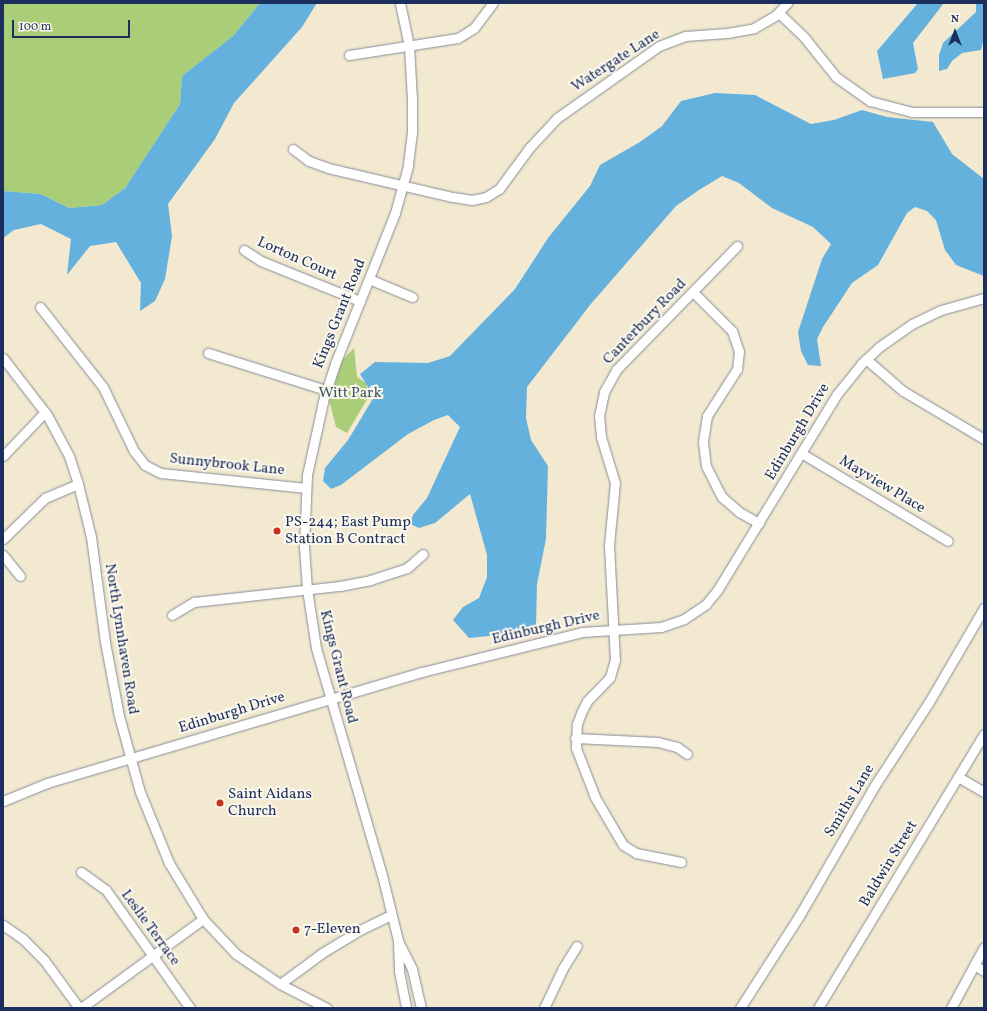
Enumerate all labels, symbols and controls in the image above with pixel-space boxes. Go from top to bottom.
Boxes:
scale bar [14,12,132,38]
north arrow [935,12,975,52]
text: N [951,12,959,27]
text: 100 m [19,19,51,35]
street label: Watergate Lane [568,26,664,96]
street label: Lorton Court [254,233,340,285]
street label: Kings Grant Road [310,257,370,371]
street label: Canterbury Road [599,275,691,369]
street label: Edinburgh Drive [762,380,834,484]
park label: Witt Park [318,385,382,403]
street label: Sunnybrook Lane [169,450,285,480]
street label: Mayview Place [836,452,928,518]
place label: PS-244; East Pump Station B Contract [285,513,411,548]
marker: PS-244; East Pump Station B Contract [272,526,282,536]
street label: North Lynnhaven Road [100,562,142,716]
street label: Edinburgh Drive [490,607,602,649]
street label: Kings Grant Road [315,608,361,726]
street label: Edinburgh Drive [177,688,287,738]
street label: Smiths Lane [821,761,879,841]
place label: Saint Aidans Church [228,785,312,820]
marker: Saint Aidans Church [215,798,225,808]
street label: Baldwin Street [856,818,922,910]
street label: Leslie Terrace [116,886,184,970]
place label: 7-Eleven [304,921,361,939]
marker: 7-Eleven [291,925,301,935]

